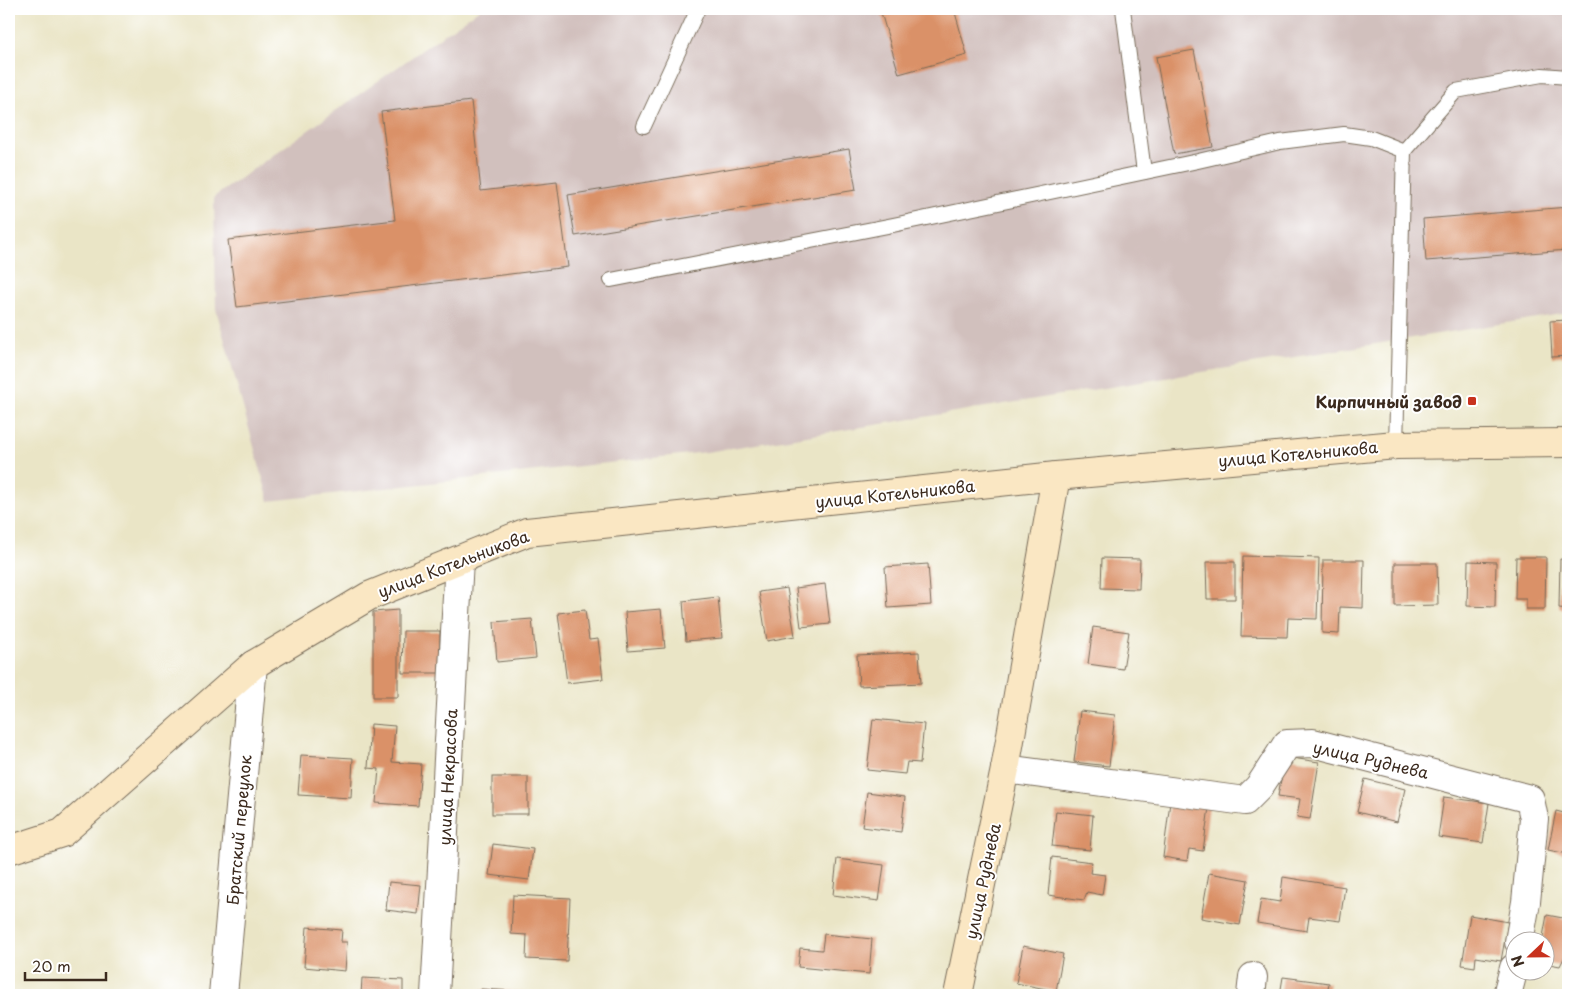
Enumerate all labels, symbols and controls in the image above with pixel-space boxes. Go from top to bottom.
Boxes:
place label: Кирпичный завод [1315,389,1462,413]
marker: Кирпичный завод [1466,395,1478,407]
street label: улица Котельникова [1217,434,1379,472]
street label: улица Котельникова [814,473,976,513]
street label: улица Котельникова [374,523,532,603]
street label: улица Некрасова [431,708,463,846]
street label: улица Руднева [1311,734,1431,784]
street label: Братский переулок [219,753,257,906]
street label: улица Руднева [958,821,1006,941]
north arrow [1504,932,1554,982]
scale bar [25,949,106,981]
text: N [1506,952,1529,970]
text: 20 m [32,954,71,977]

